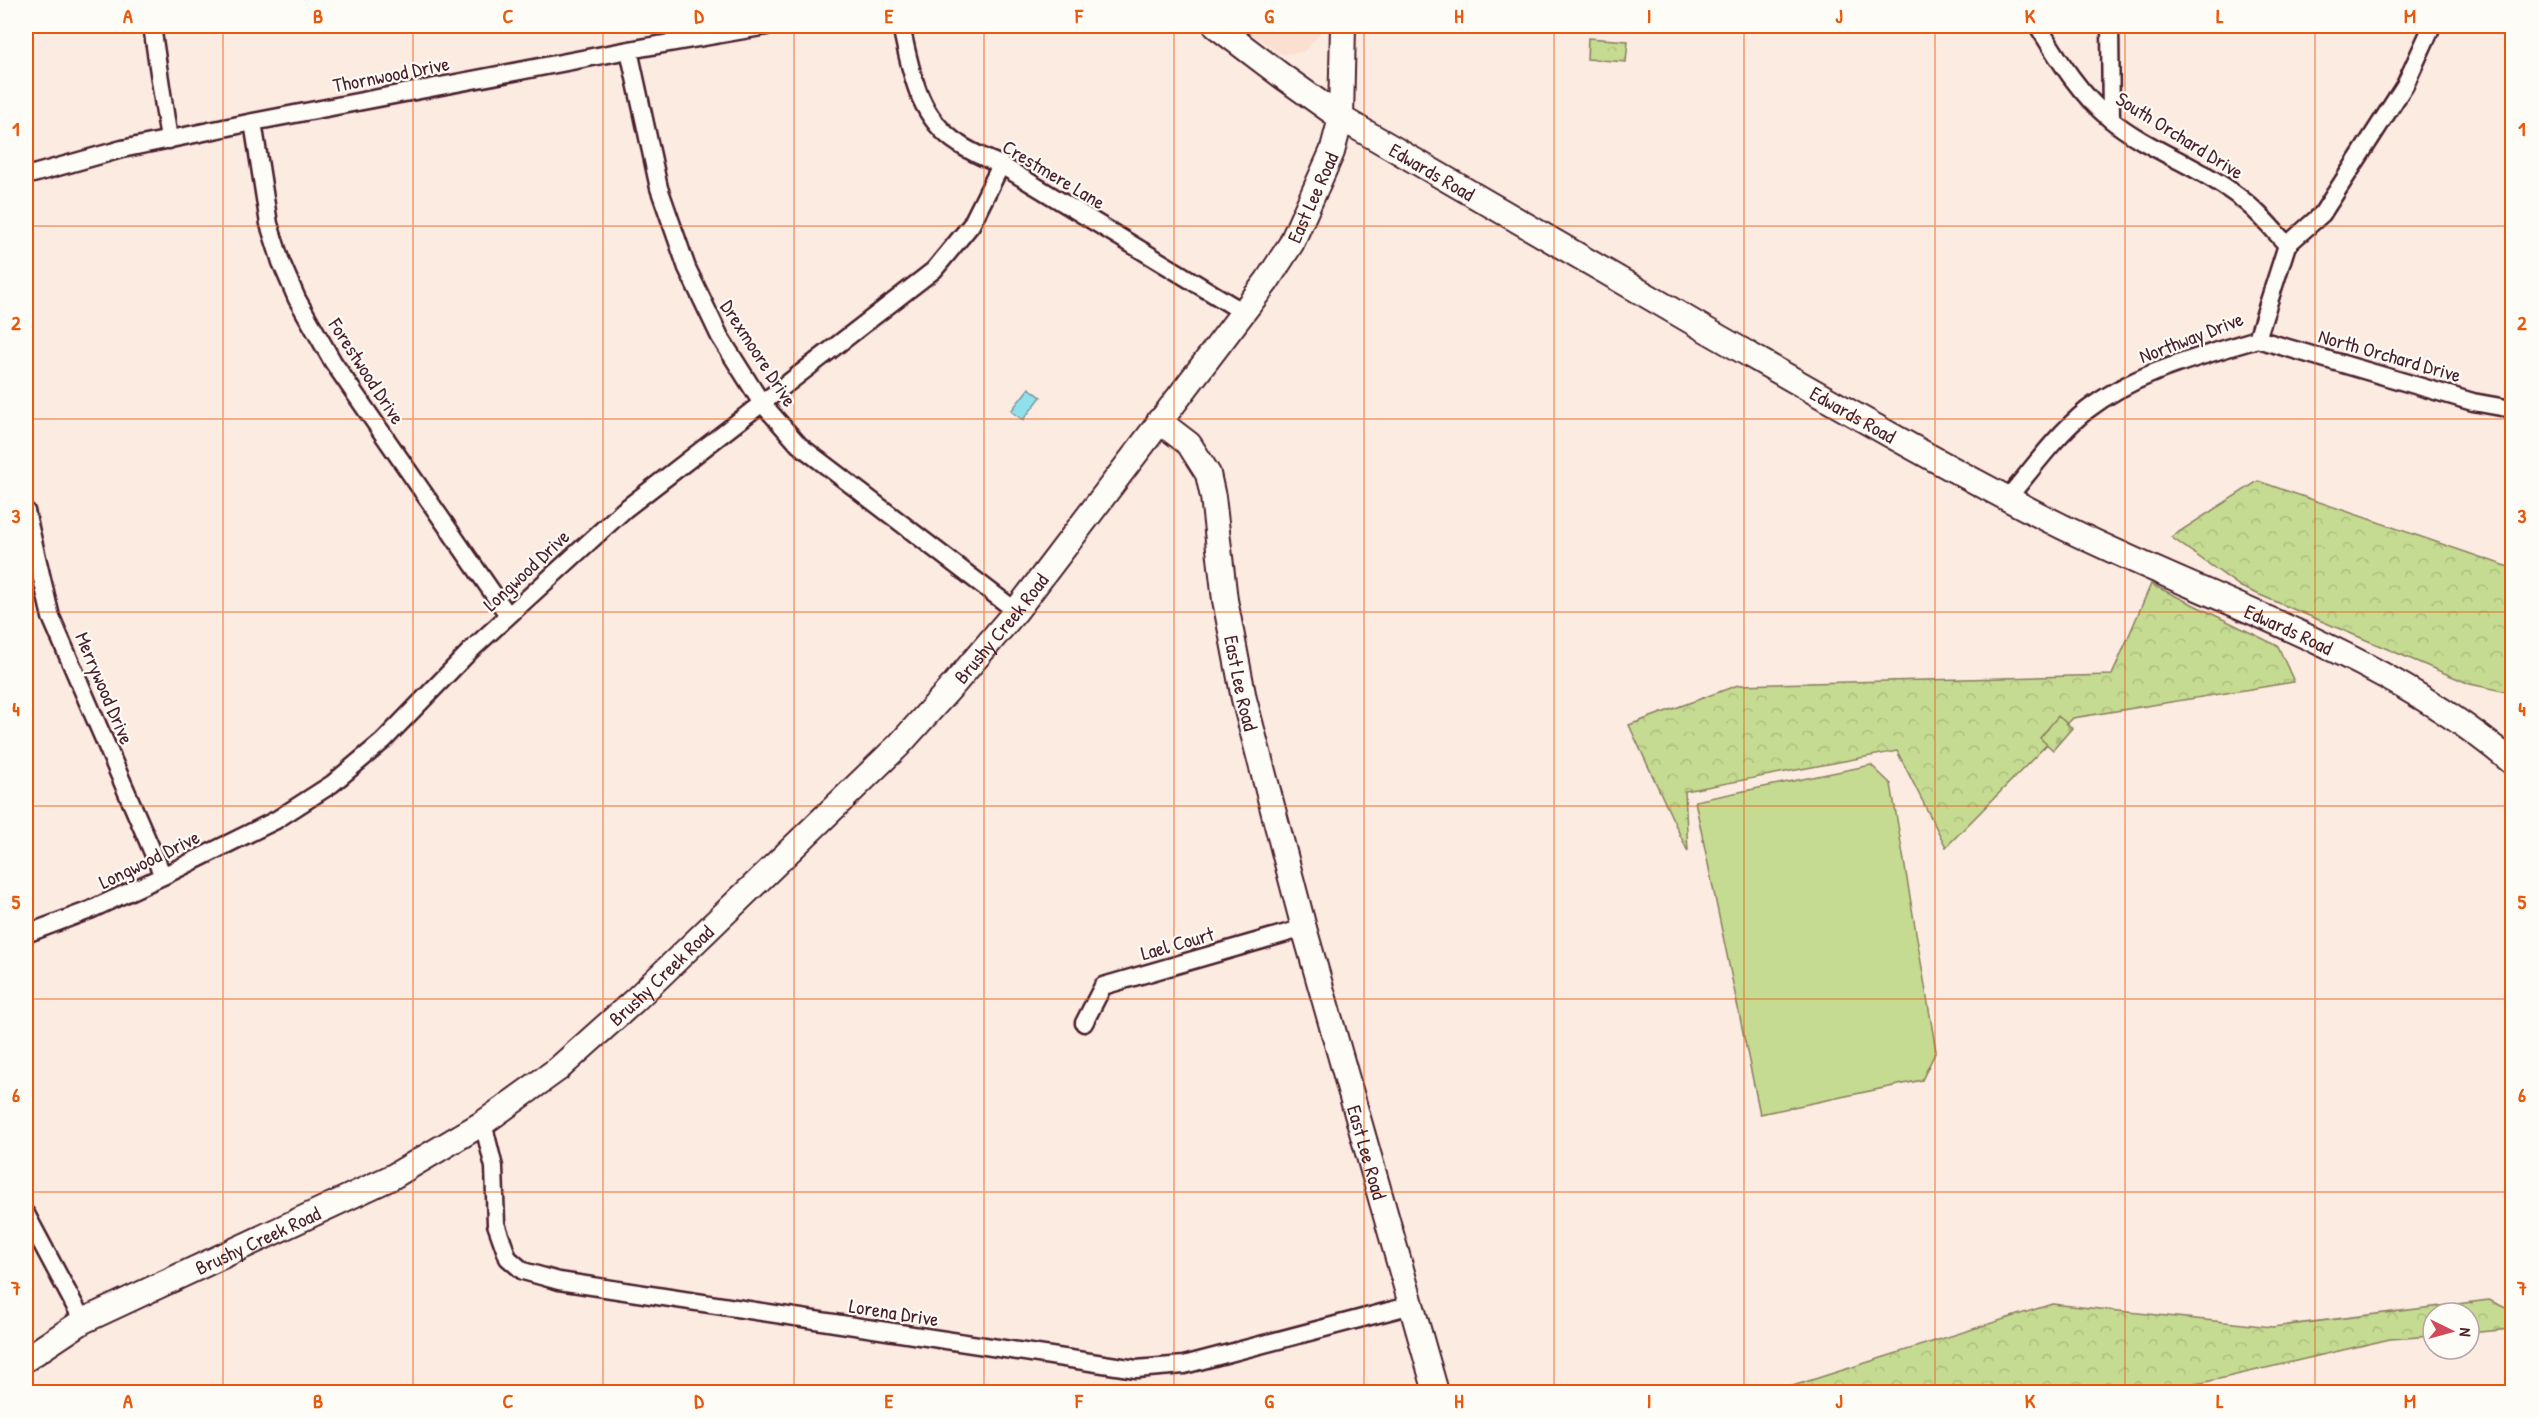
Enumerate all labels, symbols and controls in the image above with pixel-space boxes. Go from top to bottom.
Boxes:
text: A [123,2,133,29]
text: B [313,2,323,29]
text: C [503,2,514,29]
text: D [694,2,704,29]
text: E [885,2,894,29]
text: F [1074,2,1084,29]
text: G [1264,2,1274,29]
text: H [1454,2,1464,29]
text: I [1647,2,1651,29]
text: J [1835,2,1843,29]
text: K [2025,2,2036,29]
text: L [2216,2,2224,29]
text: M [2404,2,2416,29]
street label: Thornwood Drive [331,49,452,99]
street label: South Orchard Drive [2111,85,2249,185]
text: 1 [12,115,20,142]
text: 1 [2518,115,2526,142]
street label: Crestmere Lane [998,133,1110,215]
street label: Edwards Road [1385,136,1480,207]
street label: East Lee Road [1280,147,1344,247]
street label: Drexmoore Drive [715,295,803,411]
street label: Northway Drive [2135,305,2247,369]
text: 2 [11,309,21,336]
text: 2 [2517,309,2527,336]
street label: Forestwood Drive [322,312,411,429]
street label: North Orchard Drive [2316,322,2464,388]
street label: Edwards Road [1805,379,1901,449]
text: 3 [12,502,21,529]
text: 3 [2518,502,2527,529]
street label: Longwood Drive [477,523,575,617]
street label: Brushy Creek Road [947,567,1054,689]
street label: Edwards Road [2241,597,2338,661]
street label: Merrywood Drive [69,628,141,748]
street label: East Lee Road [1219,633,1265,734]
text: 4 [12,695,20,722]
text: 4 [2518,695,2526,722]
street label: Longwood Drive [94,823,204,895]
text: 5 [12,888,21,915]
text: 5 [2518,888,2527,915]
street label: Brushy Creek Road [602,918,719,1031]
street label: Lael Court [1137,919,1218,966]
text: 6 [12,1081,20,1108]
text: 6 [2518,1081,2526,1108]
street label: East Lee Road [1342,1102,1394,1202]
street label: Brushy Creek Road [190,1199,325,1281]
text: 7 [10,1274,21,1301]
text: 7 [2516,1274,2527,1301]
street label: Lorena Drive [847,1292,941,1332]
north arrow [2421,1301,2481,1361]
text: N [2455,1327,2477,1338]
text: A [123,1387,133,1414]
text: B [313,1387,323,1414]
text: C [503,1387,514,1414]
text: D [694,1387,704,1414]
text: E [885,1387,894,1414]
text: F [1074,1387,1084,1414]
text: G [1264,1387,1274,1414]
text: H [1454,1387,1464,1414]
text: I [1647,1387,1651,1414]
text: J [1835,1387,1843,1414]
text: K [2025,1387,2036,1414]
text: L [2216,1387,2224,1414]
text: M [2404,1387,2416,1414]

